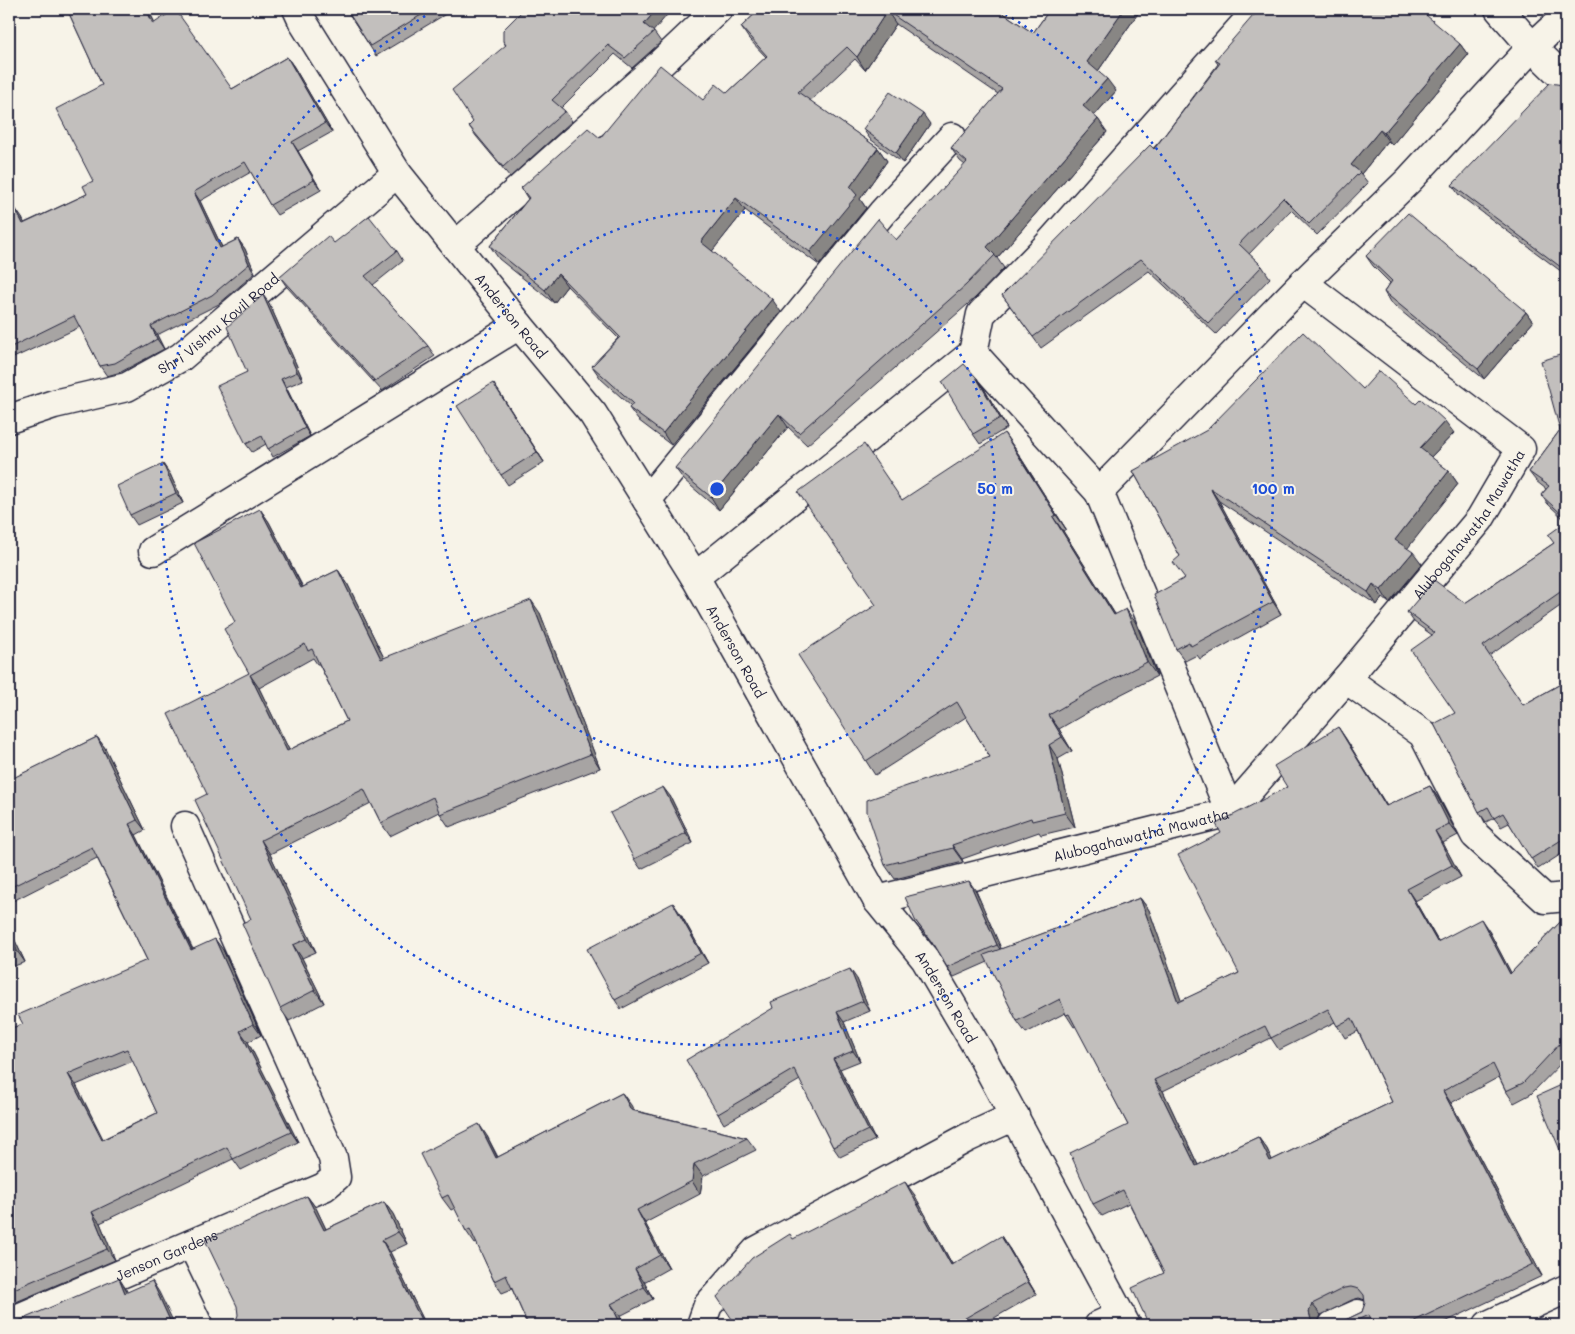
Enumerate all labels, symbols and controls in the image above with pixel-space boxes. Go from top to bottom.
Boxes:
street label: Shri Vishnu Kovil Road [154,268,283,378]
street label: Anderson Road [471,269,552,362]
street label: Alubogahawatha Mawatha [1408,446,1528,603]
text: 50 m [977,478,1013,498]
text: 100 m [1251,478,1295,498]
centre of rings [708,480,726,498]
street label: Anderson Road [703,601,771,701]
street label: Alubogahawatha Mawatha [1051,803,1231,865]
street label: Anderson Road [912,946,982,1046]
street label: Jenson Gardens [112,1224,220,1285]

